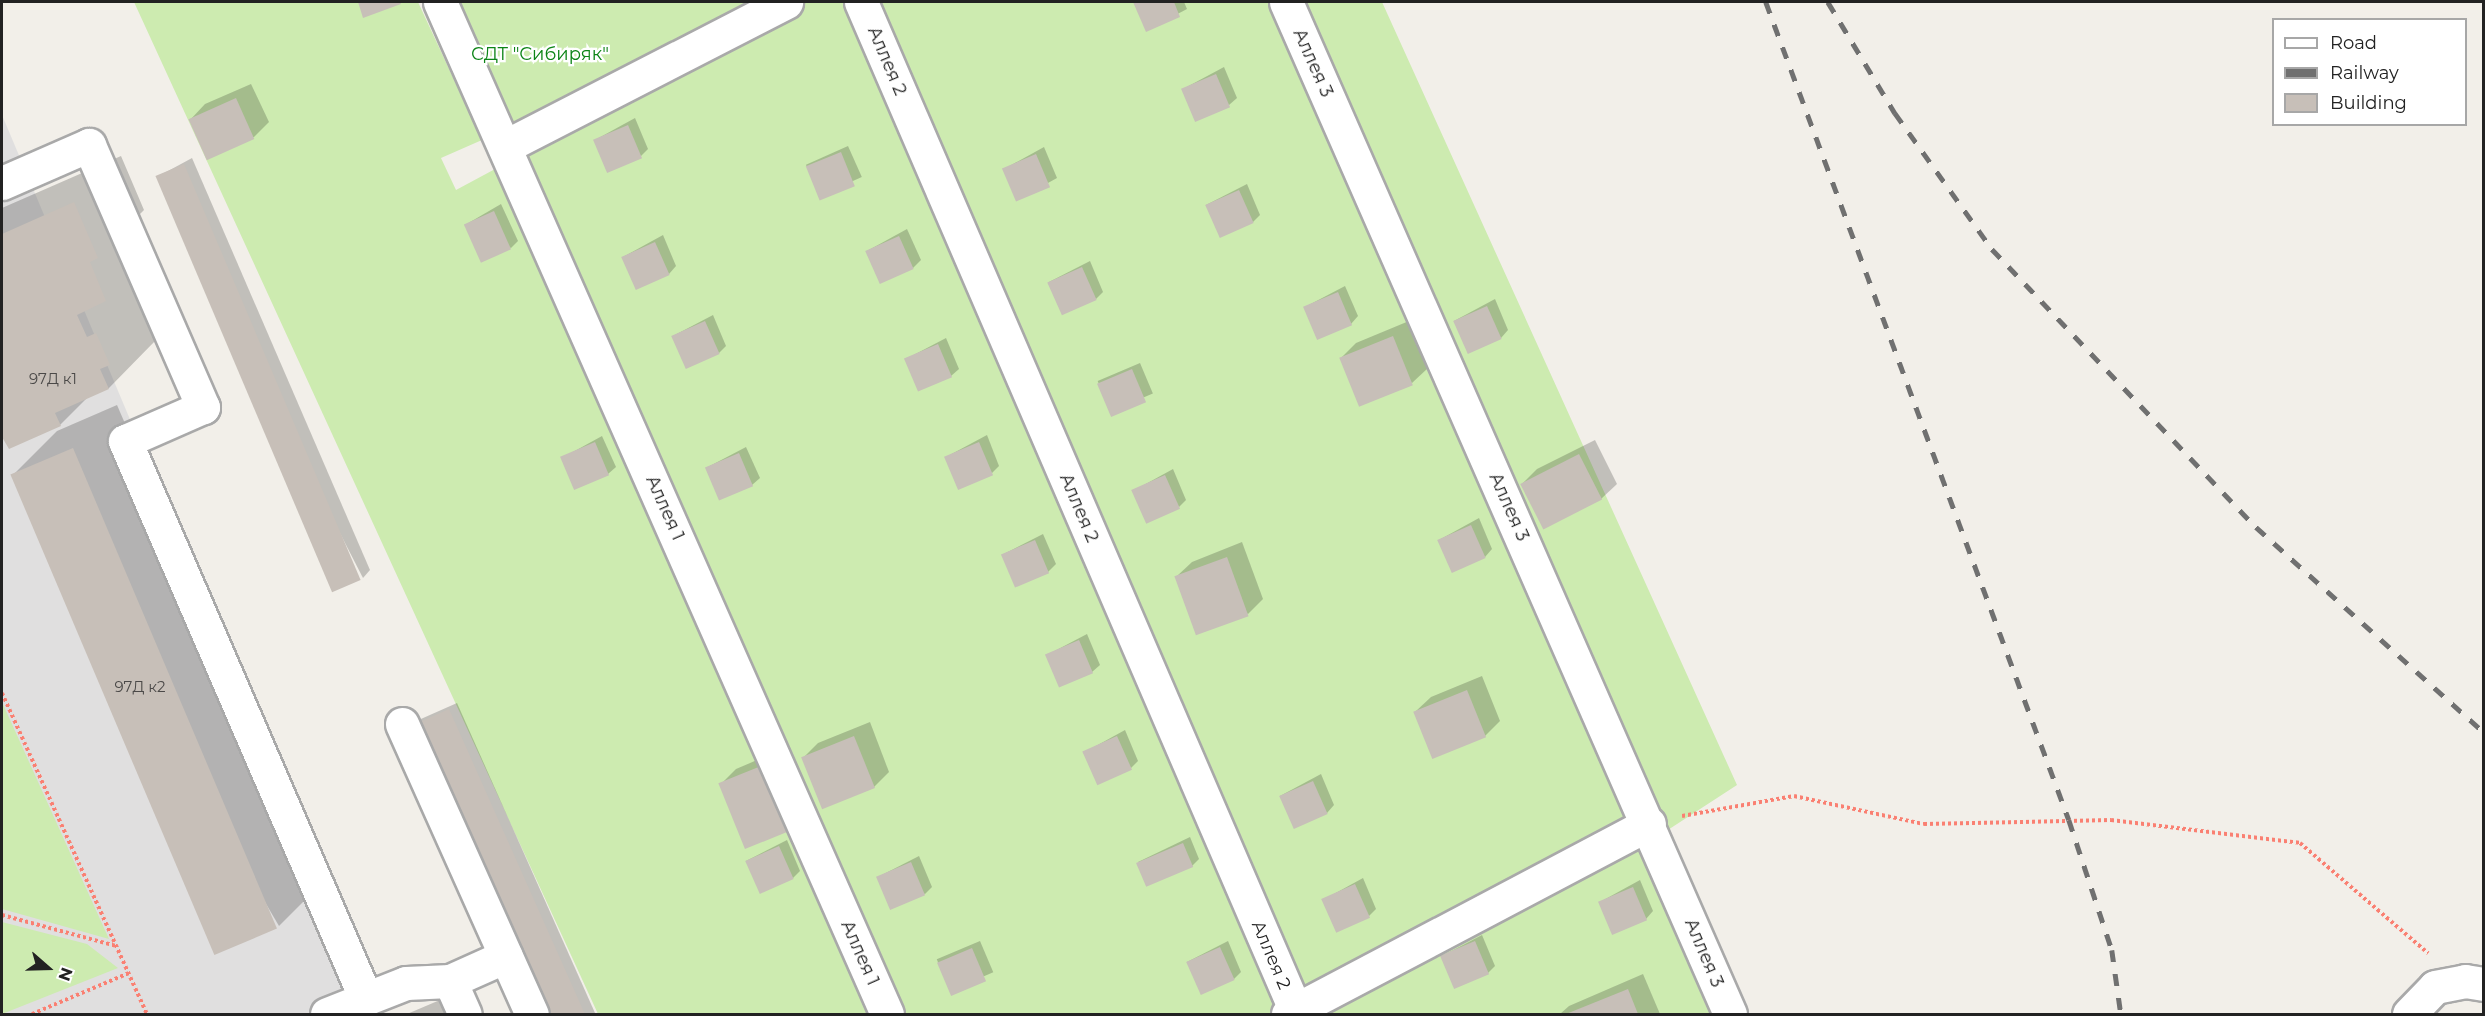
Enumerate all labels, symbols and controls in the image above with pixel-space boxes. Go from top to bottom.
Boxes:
legend [2272,18,2467,126]
street label: Аллея 2 [863,23,911,99]
street label: Аллея 3 [1288,25,1338,101]
text: Road [2330,32,2377,54]
park label: СДТ "Сибиряк" [471,43,609,65]
text: Railway [2330,62,2399,84]
text: Building [2330,92,2407,114]
house number: 97Д к1 [29,370,77,388]
street label: Аллея 3 [1484,469,1534,545]
street label: Аллея 2 [1055,470,1103,546]
street label: Аллея 1 [641,472,689,544]
house number: 97Д к2 [115,678,165,696]
street label: Аллея 3 [1680,915,1728,991]
street label: Аллея 1 [836,917,884,989]
street label: Аллея 2 [1247,917,1295,993]
north arrow [18,938,78,998]
text: N [54,965,77,984]

